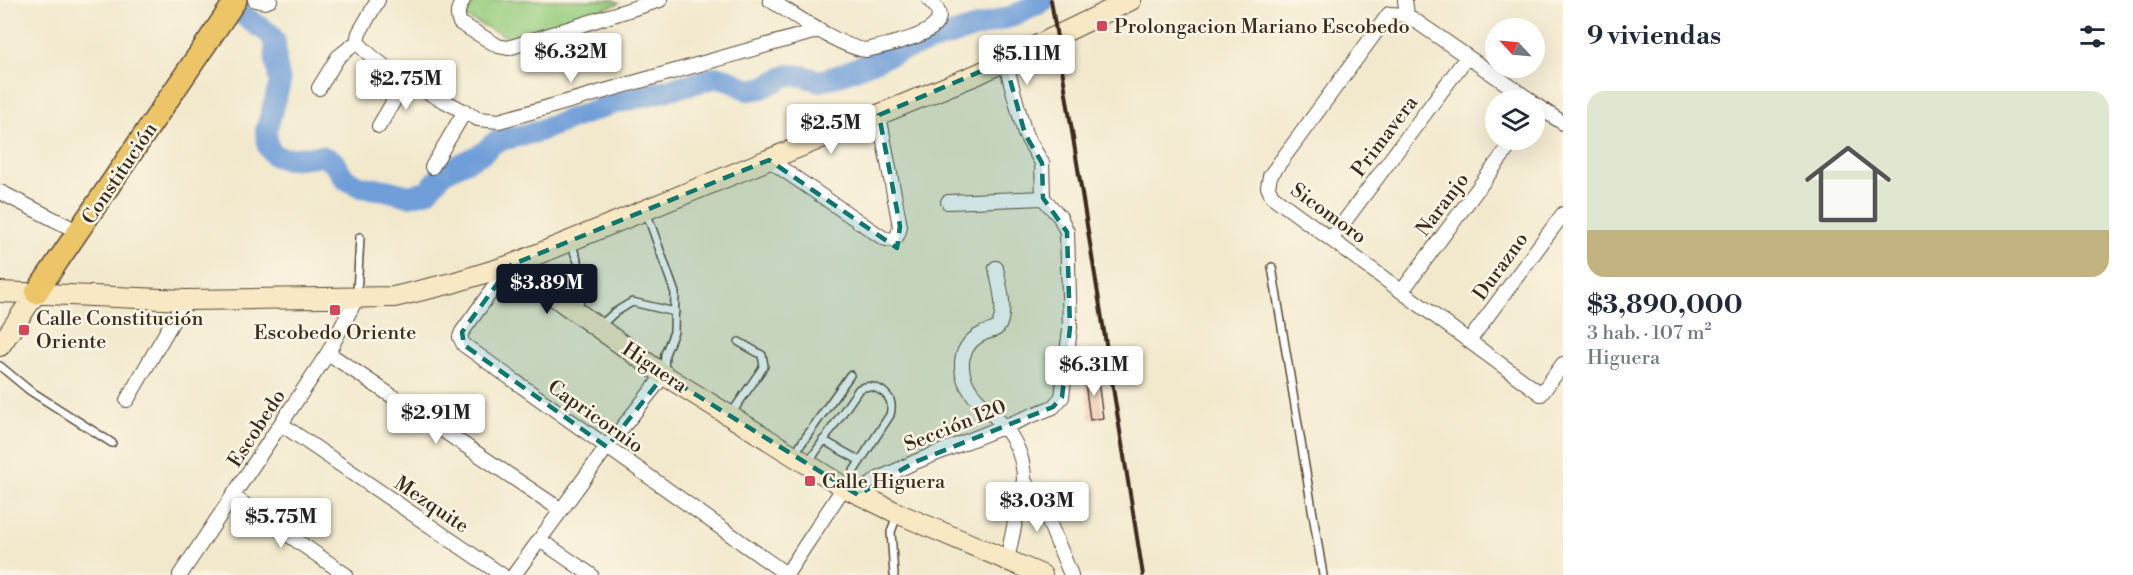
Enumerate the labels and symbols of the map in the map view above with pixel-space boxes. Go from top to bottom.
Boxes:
place label: Prolongacion Mariano Escobedo [1114,15,1410,40]
north arrow [1485,18,1545,78]
marker: Prolongacion Mariano Escobedo [1095,19,1109,33]
pin: $6.32M [522,33,620,84]
pin: $5.11M [978,35,1076,86]
pin: $2.75M [357,60,455,111]
street label: Primavera [1347,91,1424,182]
pin: $2.5M [789,104,873,155]
street label: Constitución [77,118,164,230]
street label: Naranjo [1411,168,1475,242]
street label: Sicomoro [1285,178,1371,250]
street label: Durazno [1468,228,1534,306]
pin: $3.89M [498,264,596,315]
marker: Escobedo Oriente [328,303,342,317]
place label: Calle Constitución Oriente [36,307,204,355]
place label: Escobedo Oriente [254,321,416,346]
marker: Calle Constitución Oriente [17,323,31,337]
street label: Higuera [617,337,692,400]
pin: $6.31M [1045,346,1143,397]
street label: Capricornio [542,375,648,459]
street label: Escobedo [223,385,292,473]
pin: $2.91M [387,394,485,445]
street label: Sección I20 [901,395,1010,458]
place label: Calle Higuera [822,470,946,495]
street label: Mezquite [389,471,473,539]
marker: Calle Higuera [803,474,817,488]
pin: $3.03M [988,482,1086,533]
pin: $5.75M [232,498,330,549]

